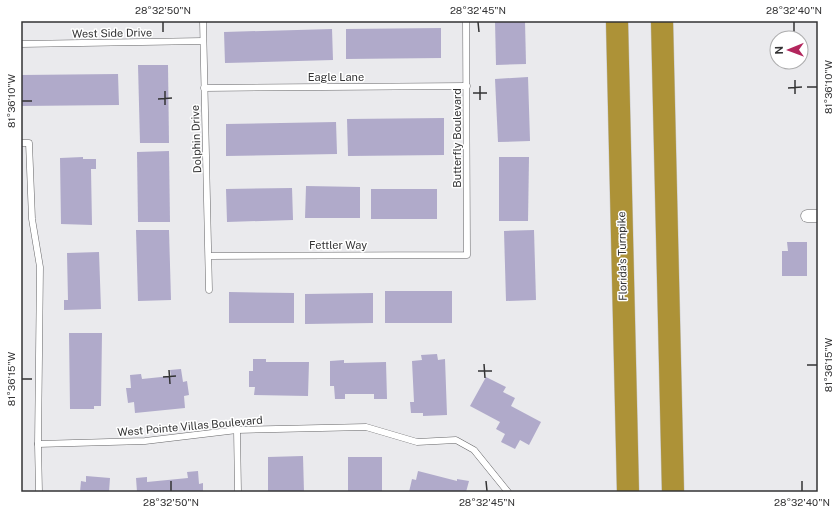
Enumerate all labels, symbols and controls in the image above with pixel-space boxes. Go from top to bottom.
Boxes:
text: 28°32'50"N [135,4,191,16]
text: 28°32'45"N [450,4,506,16]
text: 28°32'40"N [766,4,822,16]
street label: West Side Drive [72,26,152,40]
north arrow [769,30,809,70]
text: N [773,46,785,55]
text: 81°36'10"W [822,59,834,114]
street label: Eagle Lane [308,71,364,83]
text: 81°36'10"W [5,73,17,128]
street label: Butterfly Boulevard [451,88,463,188]
street label: Dolphin Drive [189,105,203,173]
street label: Florida's Turnpike [615,211,629,301]
street label: Fettler Way [309,239,367,251]
text: 81°36'15"W [822,337,834,392]
text: 81°36'15"W [5,351,17,406]
street label: West Pointe Villas Boulevard [117,414,263,438]
text: 28°32'50"N [143,496,199,508]
text: 28°32'45"N [459,496,515,508]
text: 28°32'40"N [774,496,830,508]

